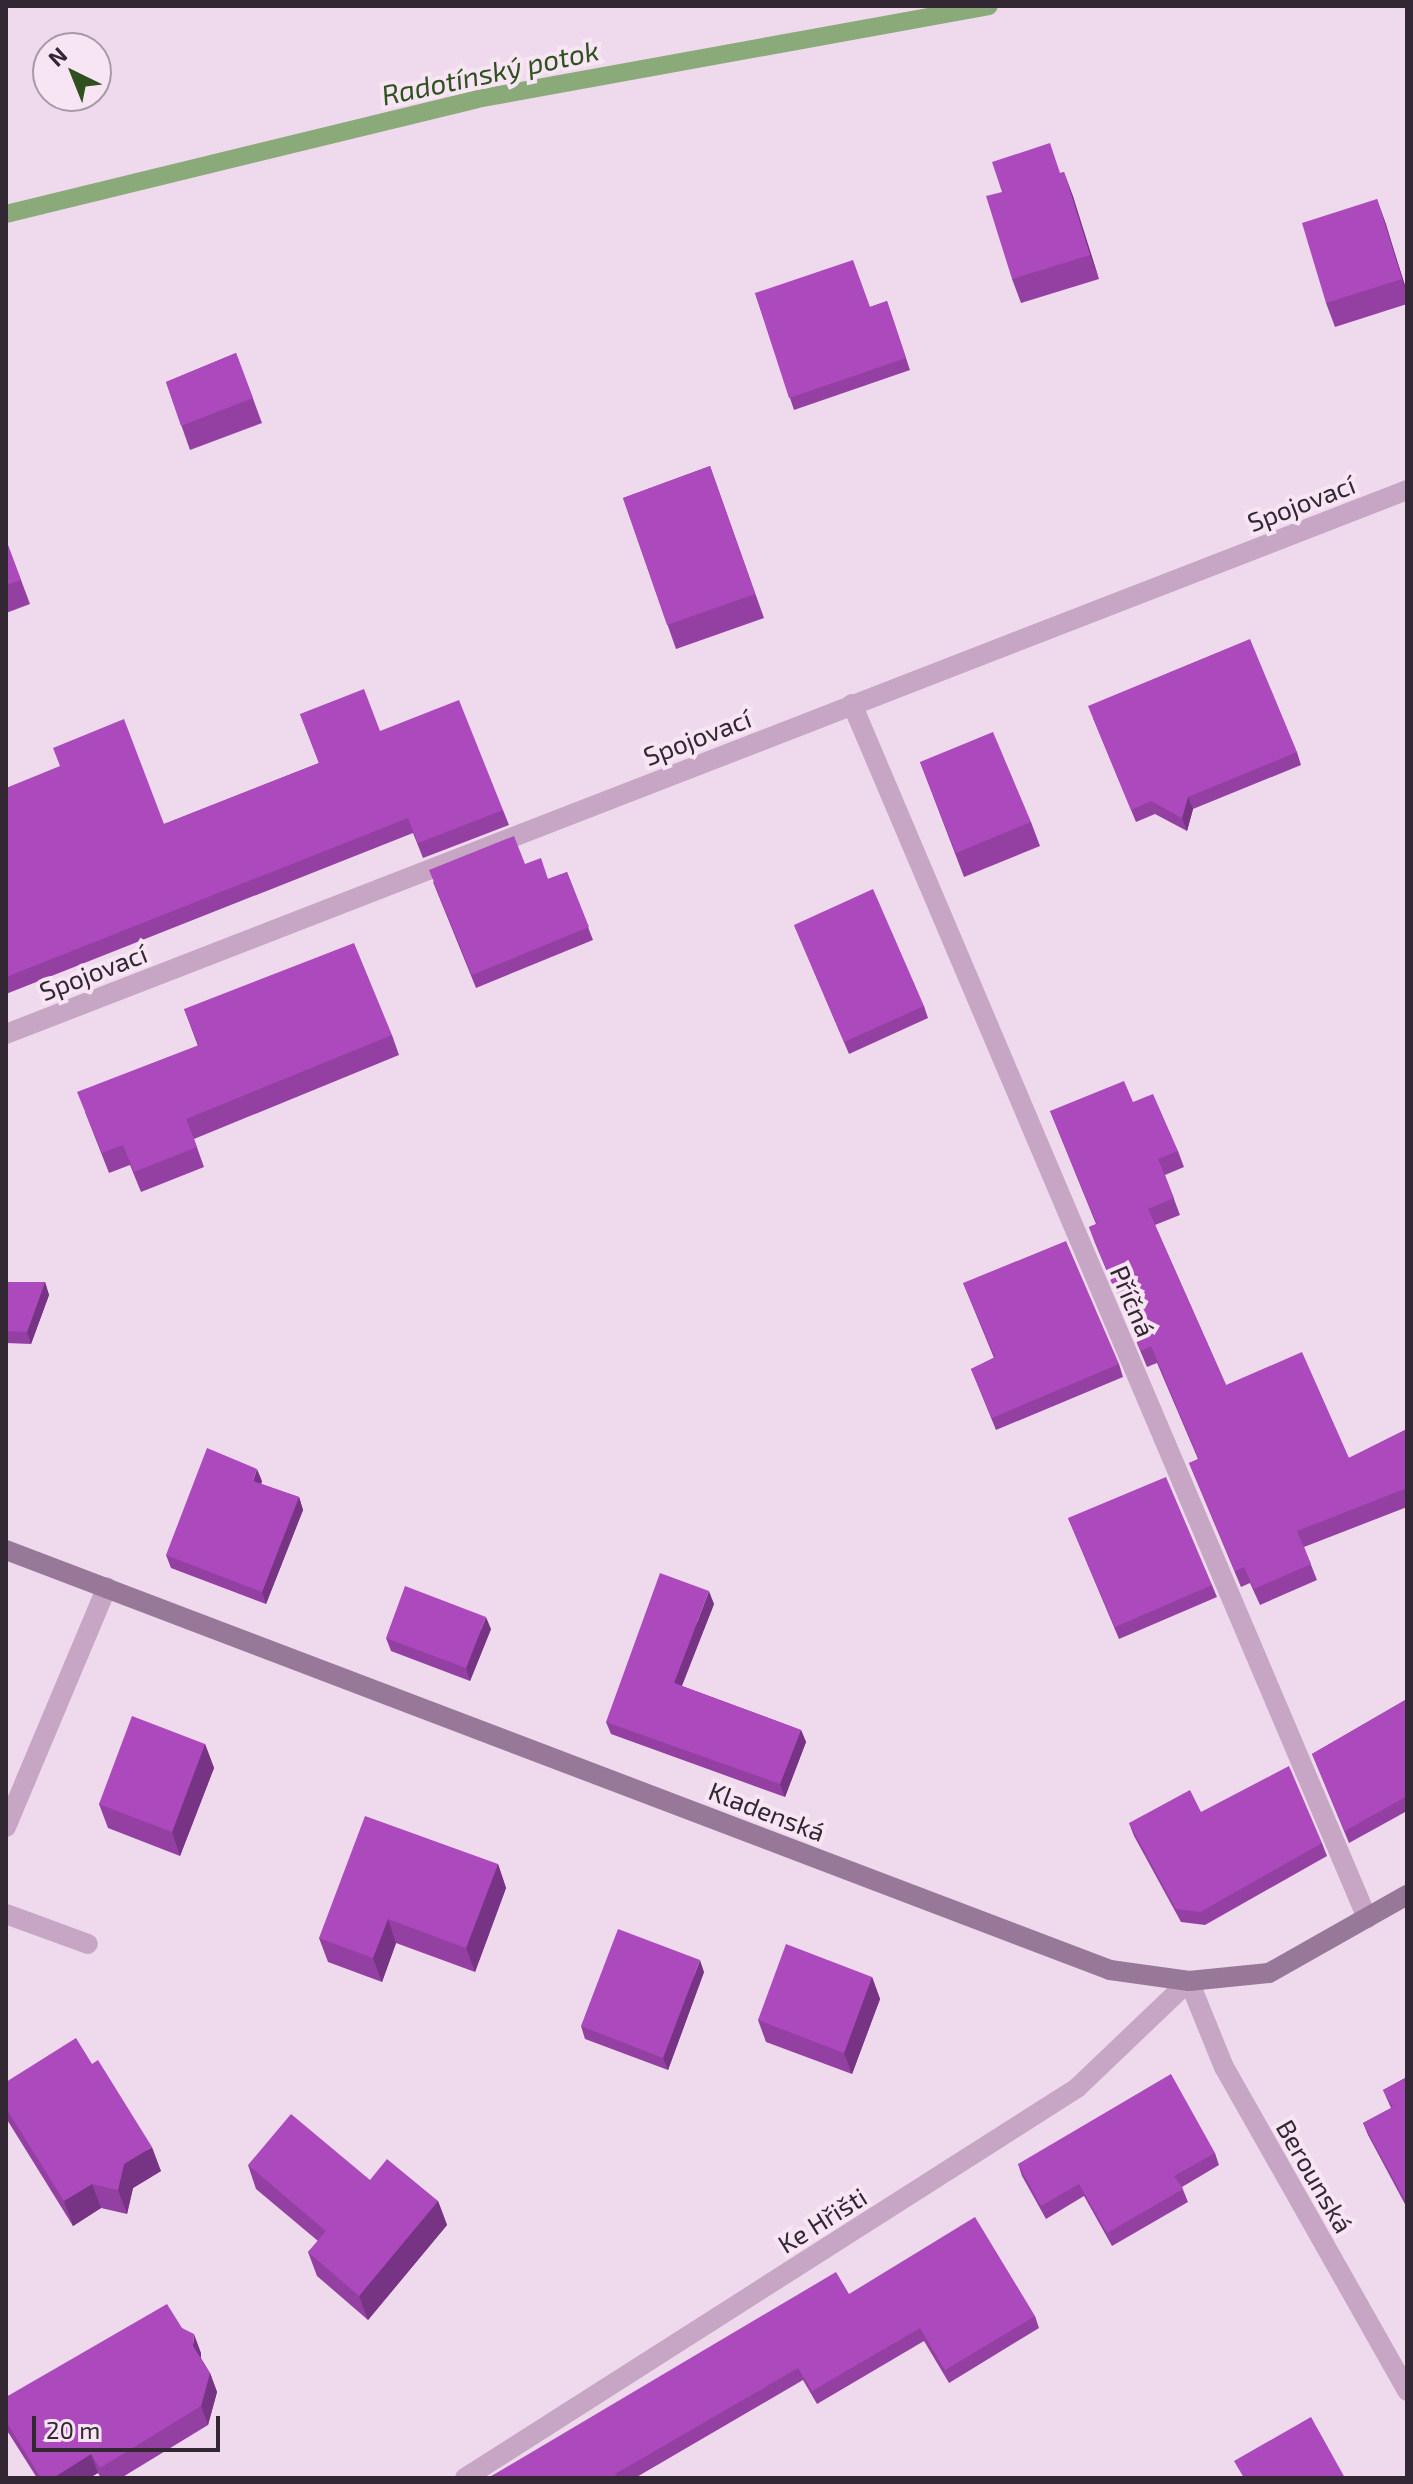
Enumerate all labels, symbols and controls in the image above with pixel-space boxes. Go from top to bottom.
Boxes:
north arrow [32,32,112,112]
water label: Radotínský potok [378,33,602,111]
text: N [42,41,72,71]
street label: Spojovací [1243,468,1359,538]
street label: Spojovací [639,702,755,772]
street label: Spojovací [35,937,151,1007]
street label: Příčná [1104,1261,1162,1341]
street label: Kladenská [704,1775,830,1847]
street label: Berounská [1270,2114,1360,2238]
street label: Ke Hřišti [772,2181,872,2259]
scale bar [36,2400,224,2450]
text: 20 m [46,2415,100,2444]

